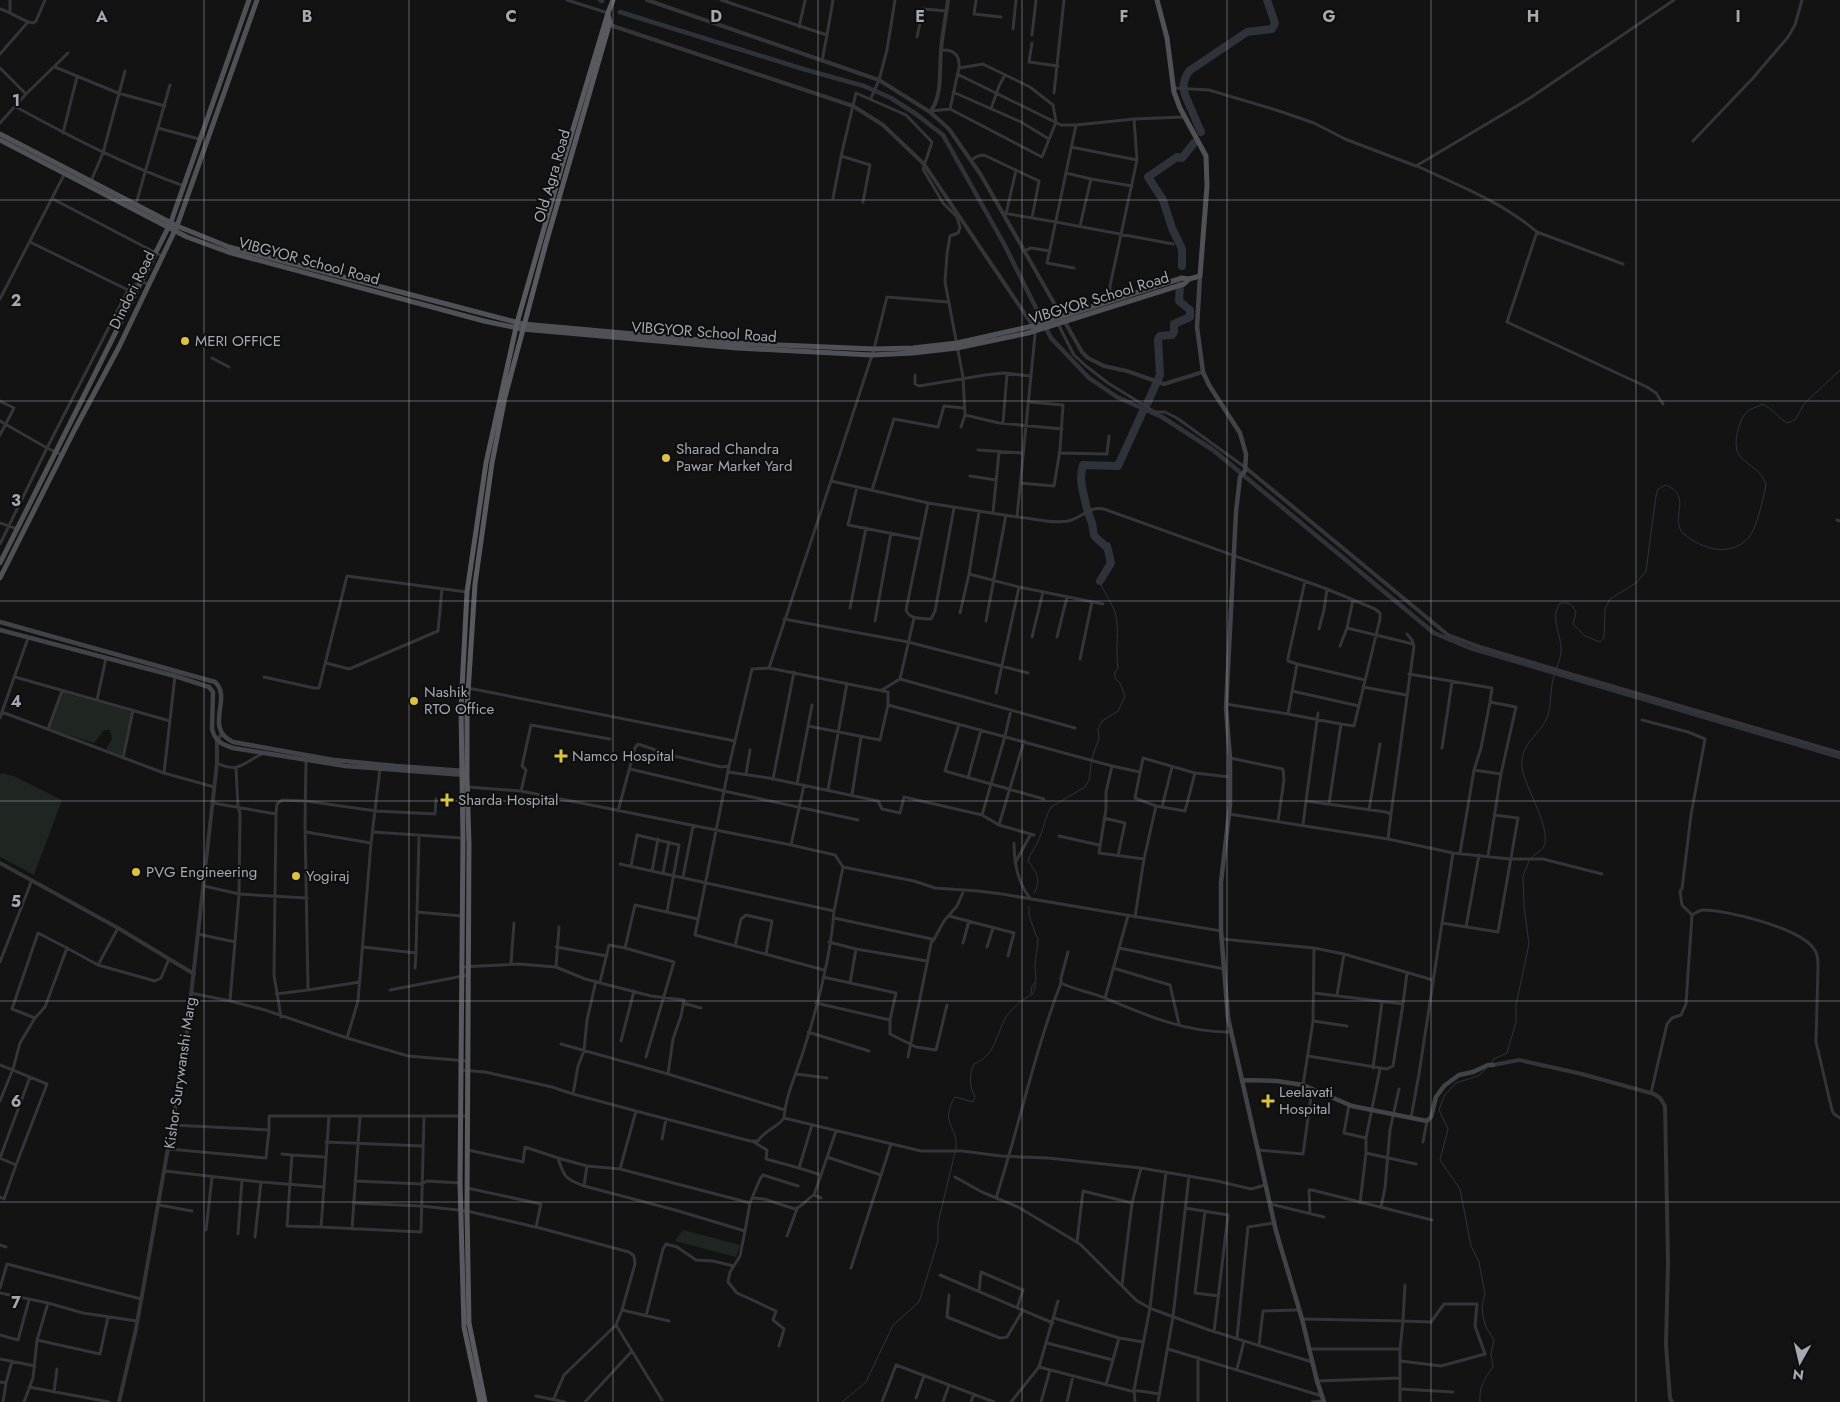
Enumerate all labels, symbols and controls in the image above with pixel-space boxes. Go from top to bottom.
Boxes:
text: A [95,5,108,28]
text: B [302,5,312,28]
text: C [505,5,517,28]
text: D [710,5,722,28]
text: E [915,5,925,28]
text: F [1120,5,1128,28]
text: G [1322,5,1336,28]
text: H [1527,5,1539,28]
text: I [1735,5,1741,28]
text: 1 [12,89,20,112]
street label: Old Agra Road [528,127,576,225]
street label: VIBGYOR School Road [236,232,382,290]
street label: Dindori Road [104,247,160,333]
street label: VIBGYOR School Road [1026,266,1172,330]
text: 2 [11,289,21,312]
street label: VIBGYOR School Road [631,316,777,348]
place label: MERI OFFICE [195,330,281,352]
marker: MERI OFFICE [179,335,191,347]
place label: Sharad Chandra Pawar Market Yard [676,438,793,477]
marker: Sharad Chandra Pawar Market Yard [660,452,672,464]
text: 3 [11,489,21,512]
place label: Nashik RTO Office [424,681,494,720]
text: 4 [10,690,22,713]
marker: Nashik RTO Office [408,695,420,707]
place label: Namco Hospital [572,745,674,767]
marker: Namco Hospital [554,749,568,763]
place label: Sharda Hospital [458,789,558,811]
marker: Sharda Hospital [440,793,454,807]
place label: PVG Engineering [146,861,257,883]
place label: Yogiraj [306,865,350,887]
marker: PVG Engineering [130,866,142,878]
marker: Yogiraj [290,870,302,882]
text: 5 [11,890,21,913]
street label: Kishor Surywanshi Marg [158,996,202,1150]
place label: Leelavati Hospital [1279,1081,1333,1120]
text: 6 [11,1090,21,1113]
marker: Leelavati Hospital [1261,1094,1275,1108]
text: 7 [11,1291,21,1314]
north arrow [1775,1337,1825,1387]
text: N [1791,1364,1805,1386]

